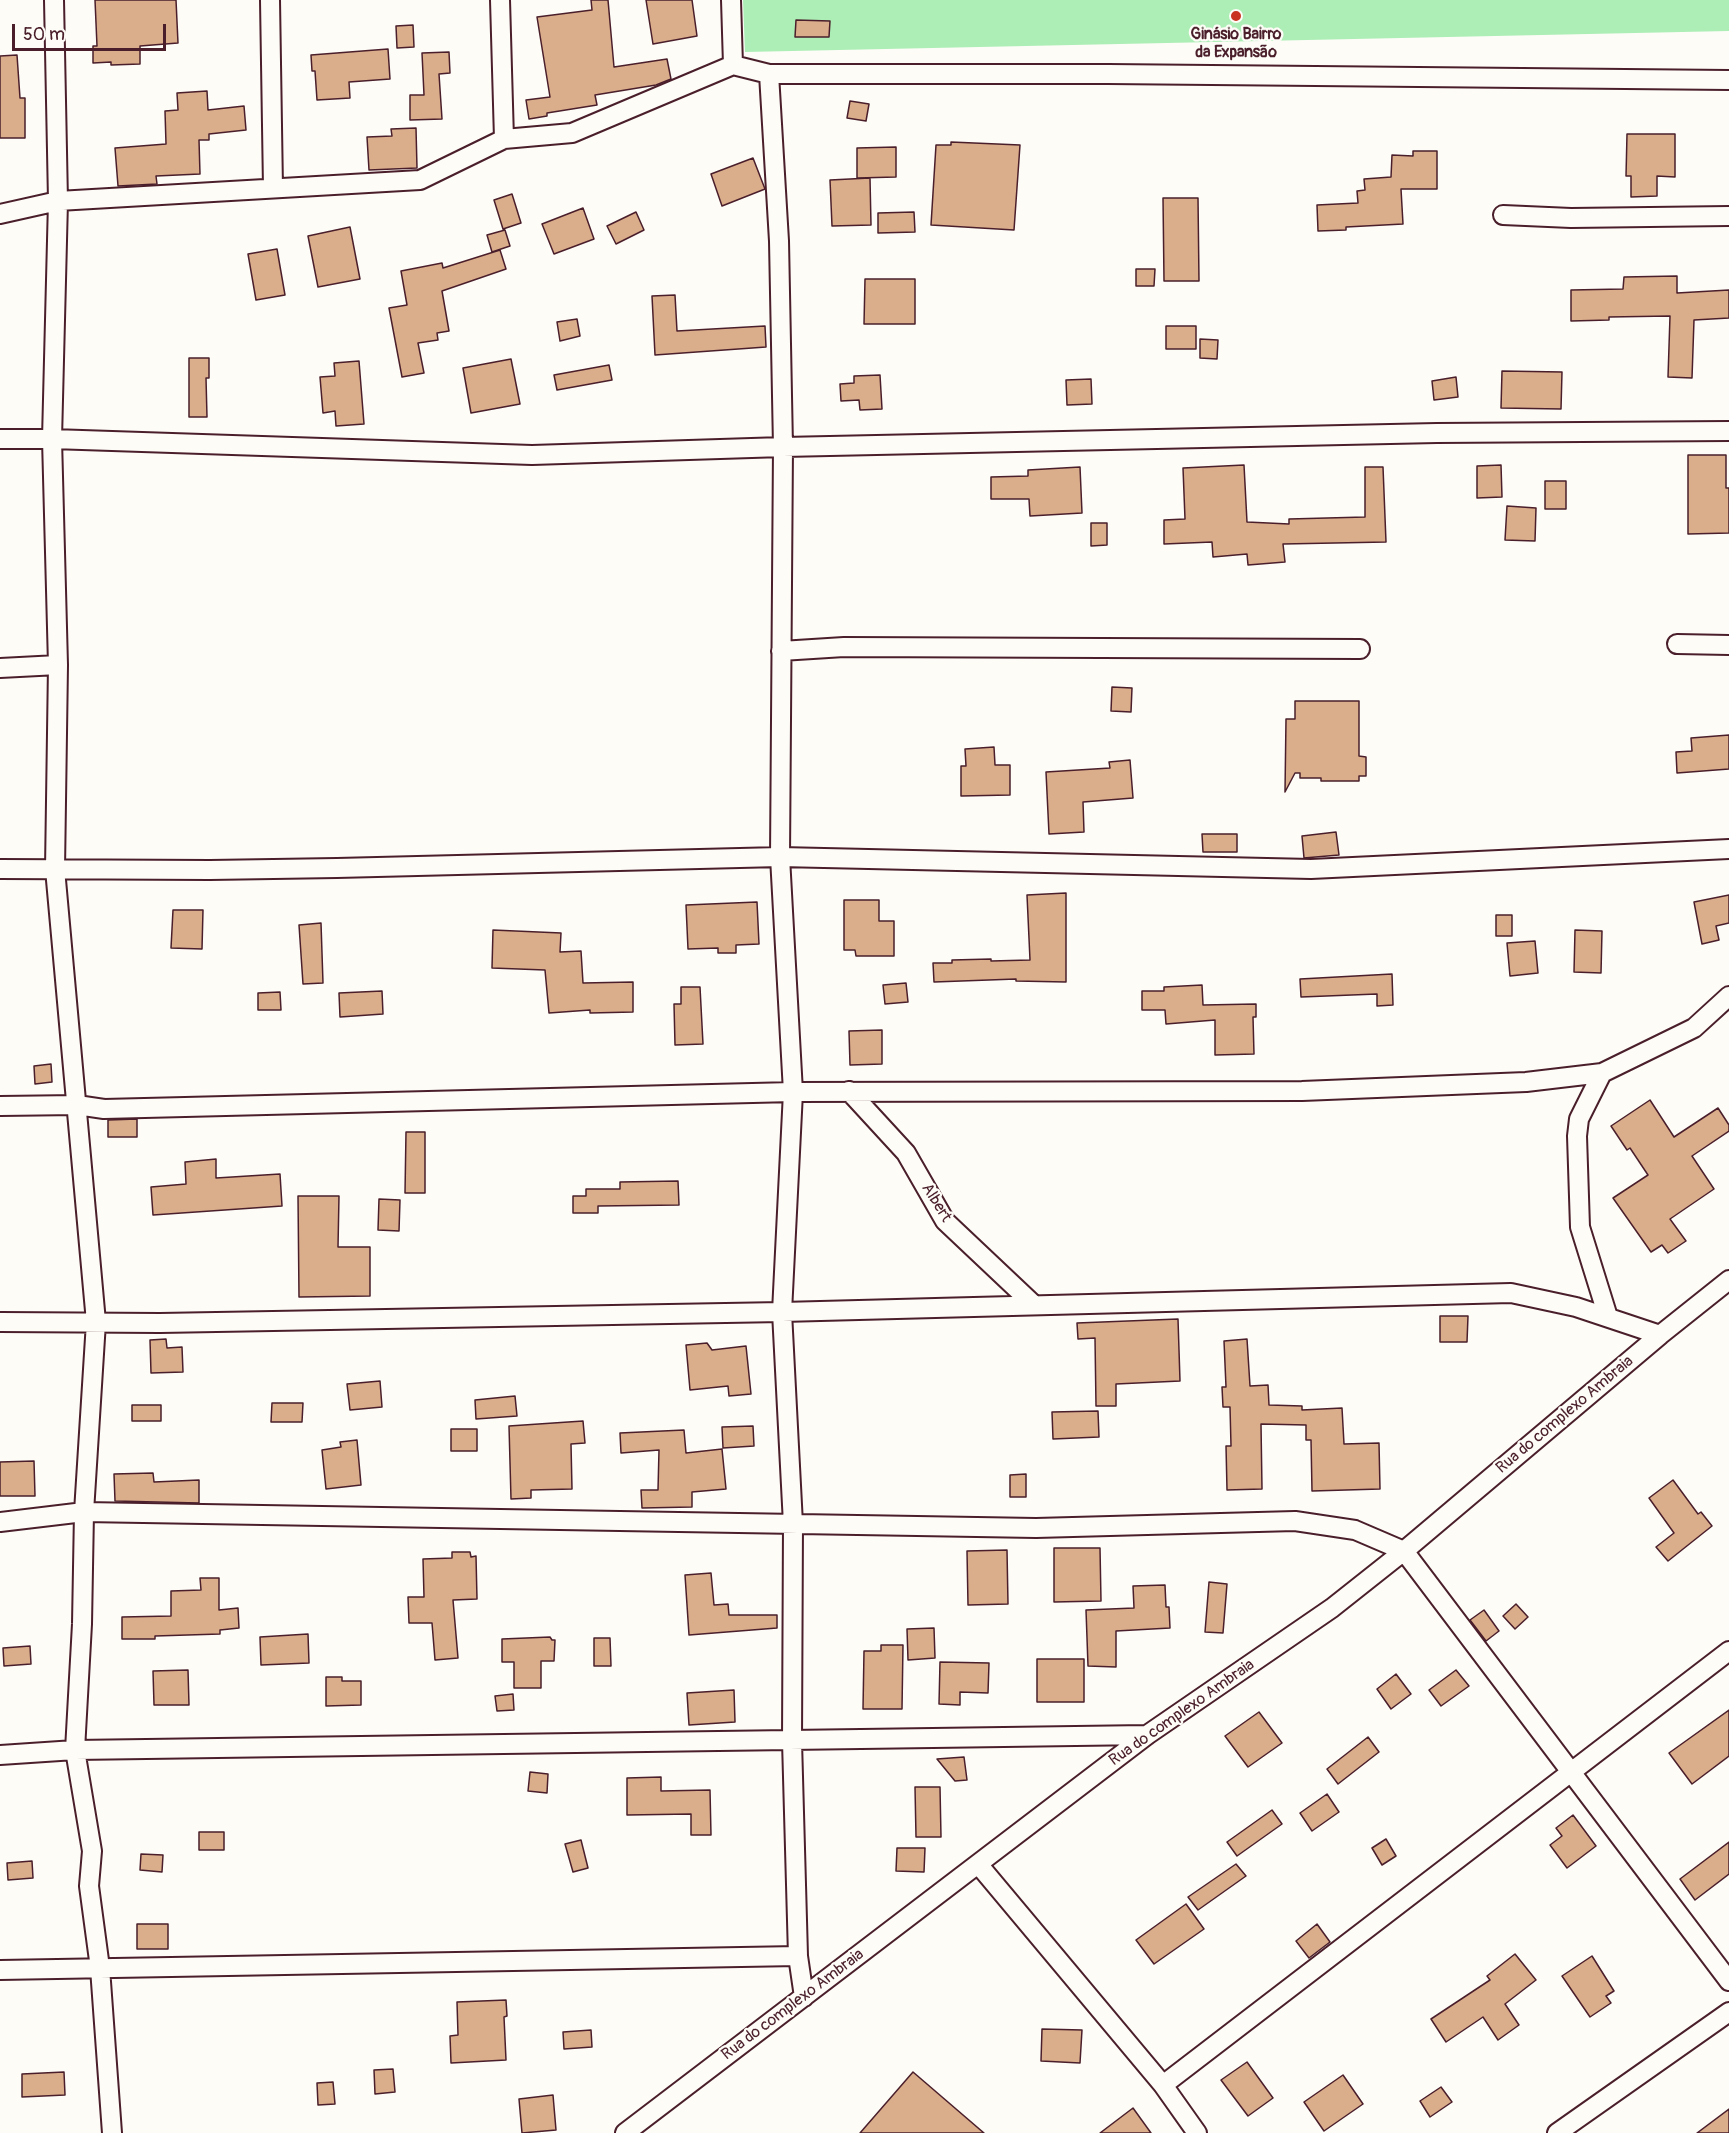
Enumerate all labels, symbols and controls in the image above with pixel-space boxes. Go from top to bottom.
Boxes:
marker: Ginásio Bairro da Expansão [1229,9,1243,23]
scale bar [15,12,170,50]
text: 50 m [23,23,65,46]
place label: Ginásio Bairro da Expansão [1191,25,1281,63]
street label: Albert [917,1180,955,1226]
street label: Rua do complexo Ambraia [1493,1352,1637,1478]
street label: Rua do complexo Ambraia [1106,1655,1258,1771]
street label: Rua do complexo Ambraia [718,1945,868,2065]

